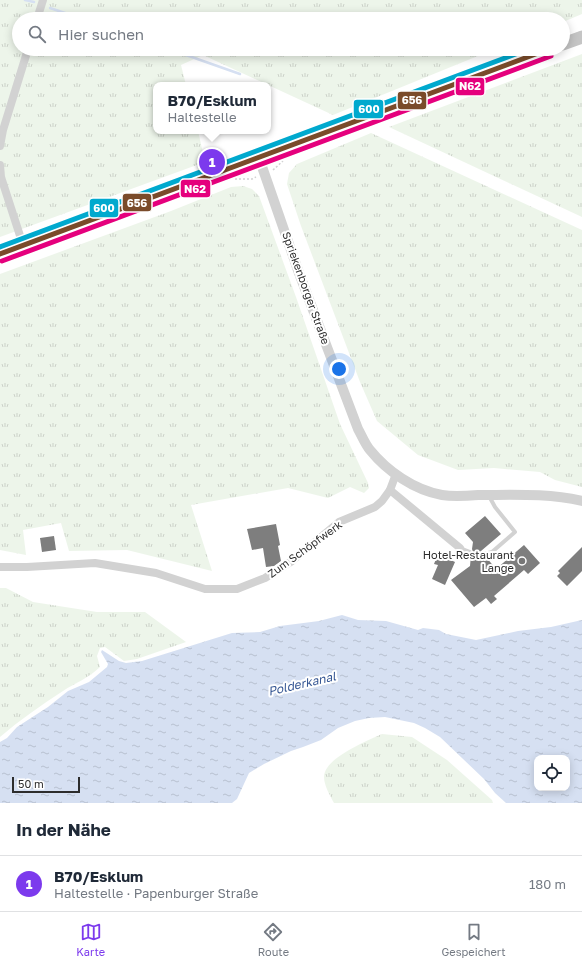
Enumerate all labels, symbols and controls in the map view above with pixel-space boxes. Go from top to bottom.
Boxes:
search box [12,12,570,56]
icon: search [26,23,48,45]
text: Hier suchen [58,25,144,43]
line badge: N62 [455,77,485,96]
text: N62 [459,79,481,92]
popup [153,82,271,134]
text: B70/Esklum [167,91,257,109]
line badge: 656 [397,91,427,110]
text: 656 [402,93,422,106]
line badge: 600 [353,99,384,119]
text: 600 [358,102,380,115]
text: Haltestelle [167,109,237,125]
pin: 1 [199,147,225,177]
line badge: N62 [180,179,211,198]
text: N62 [184,182,206,195]
line badge: 656 [122,193,152,212]
text: 656 [127,196,147,209]
line badge: 600 [89,198,119,218]
text: 600 [93,201,115,214]
street label: Spriekenborger Straße [280,230,333,346]
your location [329,359,349,379]
street label: Zum Schöpfwerk [265,517,344,580]
place label: Hotel-Restaurant Lange [423,548,514,574]
marker: Hotel-Restaurant Lange [517,556,527,566]
water label: Polderkanal [267,668,338,699]
map controls [534,755,570,791]
button: locate [534,755,570,791]
scale bar [12,775,80,794]
text: 50 m [18,777,44,790]
text: In der Nähe [16,819,111,840]
text: B70/Esklum [54,867,143,885]
text: 1 [26,876,32,892]
text: 180 m [529,876,566,892]
text: Haltestelle · Papenburger Straße [54,885,258,901]
tab: Karte [76,921,105,958]
tab: Route [258,921,289,958]
tab: Gespeichert [442,921,506,958]

